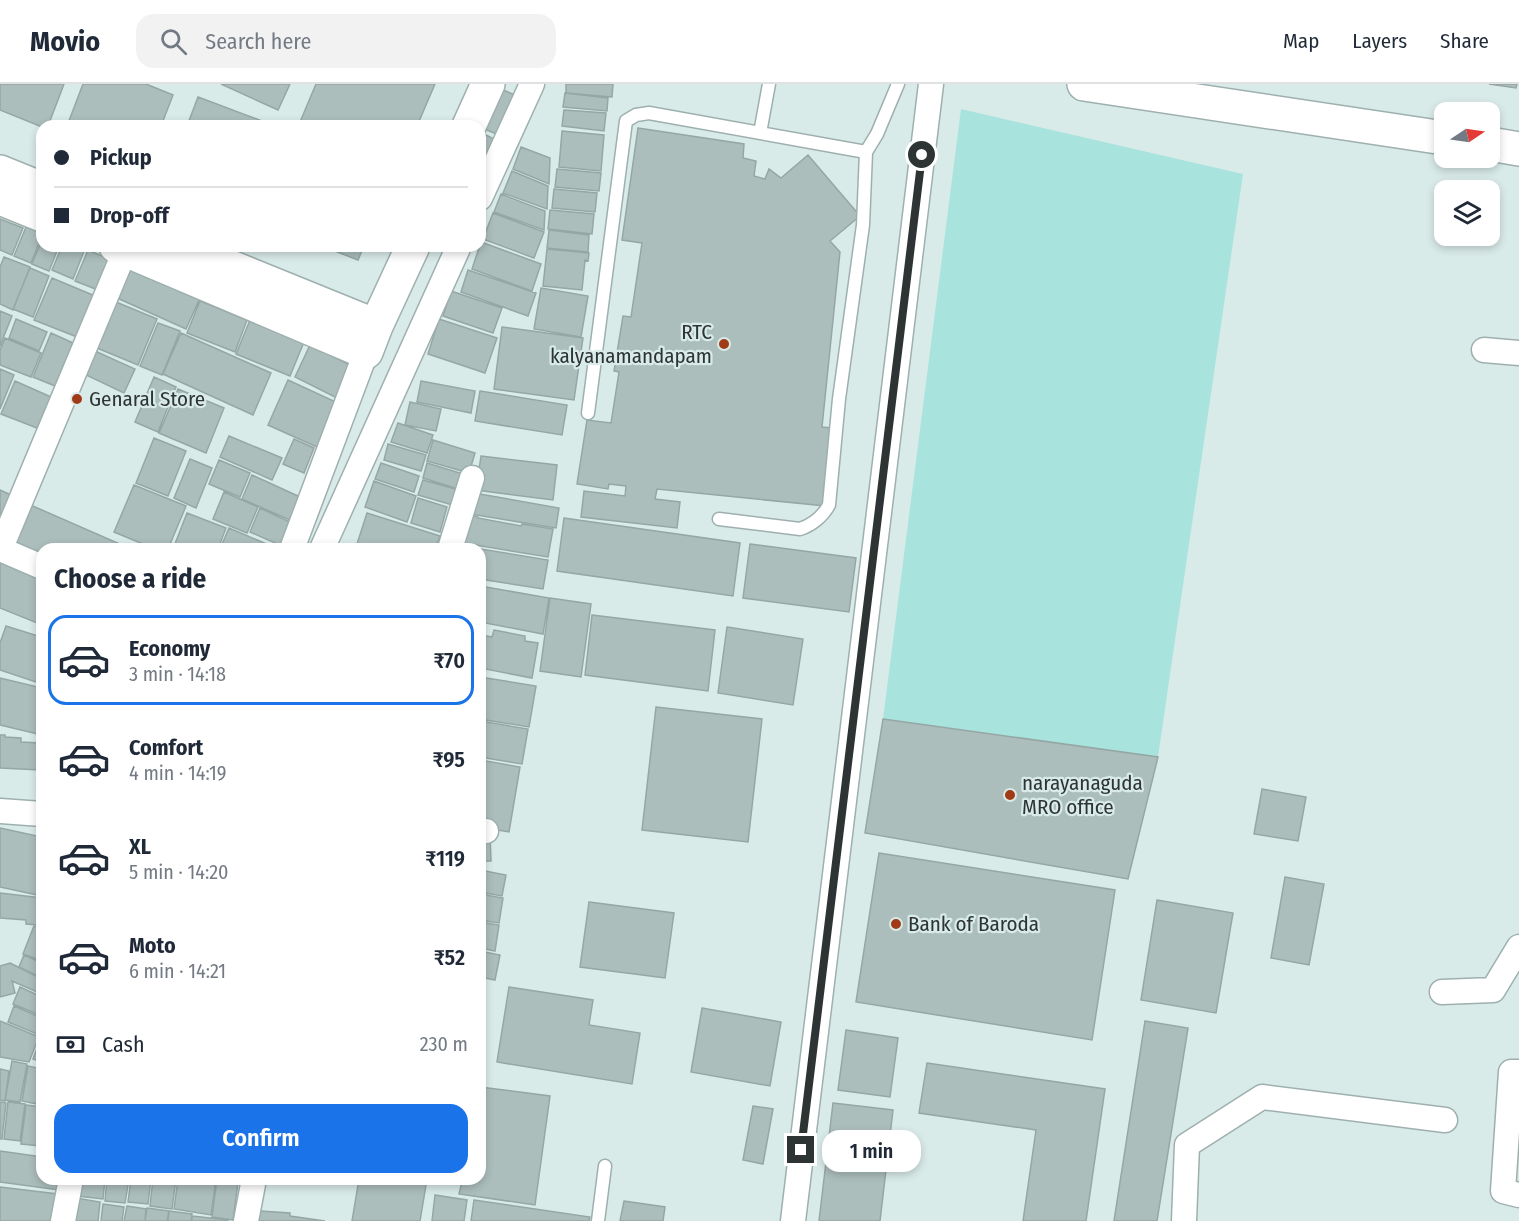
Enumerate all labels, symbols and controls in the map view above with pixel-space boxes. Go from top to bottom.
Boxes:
search box [136,14,556,68]
text: Movio [30,25,100,58]
icon: search [157,25,190,58]
text: Search here [205,28,311,55]
text: Map [1283,28,1319,54]
text: Layers [1352,28,1407,54]
text: Share [1440,28,1489,54]
north arrow [1434,102,1500,168]
map controls [1434,102,1500,246]
route start [908,141,935,168]
text: Pickup [90,144,152,171]
button: layers [1434,180,1500,246]
text: Drop-off [90,202,169,229]
place label: RTC kalyanamandapam [550,319,712,369]
marker: RTC kalyanamandapam [717,337,731,351]
place label: Genaral Store [89,386,205,412]
marker: Genaral Store [70,392,84,406]
text: Choose a ride [54,563,206,595]
icon: car [57,633,111,687]
text: Economy [129,635,210,662]
text: ₹70 [433,647,465,674]
text: 3 min · 14:18 [129,662,226,686]
icon: car [57,732,111,786]
text: Comfort [129,734,203,761]
text: ₹95 [432,746,465,773]
text: 4 min · 14:19 [129,761,226,785]
place label: narayanaguda MRO office [1022,770,1143,820]
marker: narayanaguda MRO office [1003,788,1017,802]
icon: car [57,831,111,885]
text: XL [129,833,151,860]
text: ₹119 [425,845,465,872]
text: 5 min · 14:20 [129,860,228,884]
place label: Bank of Baroda [908,911,1039,937]
marker: Bank of Baroda [889,917,903,931]
icon: car [57,930,111,984]
text: Moto [129,932,176,959]
text: ₹52 [434,944,465,971]
text: 6 min · 14:21 [129,959,226,983]
icon: cash [54,1028,87,1061]
text: Cash [102,1031,145,1058]
text: 230 m [420,1032,468,1056]
button: Confirm [54,1104,468,1173]
callout: 1 min [822,1129,921,1171]
route end [787,1136,814,1163]
text: 1 min [850,1139,893,1163]

